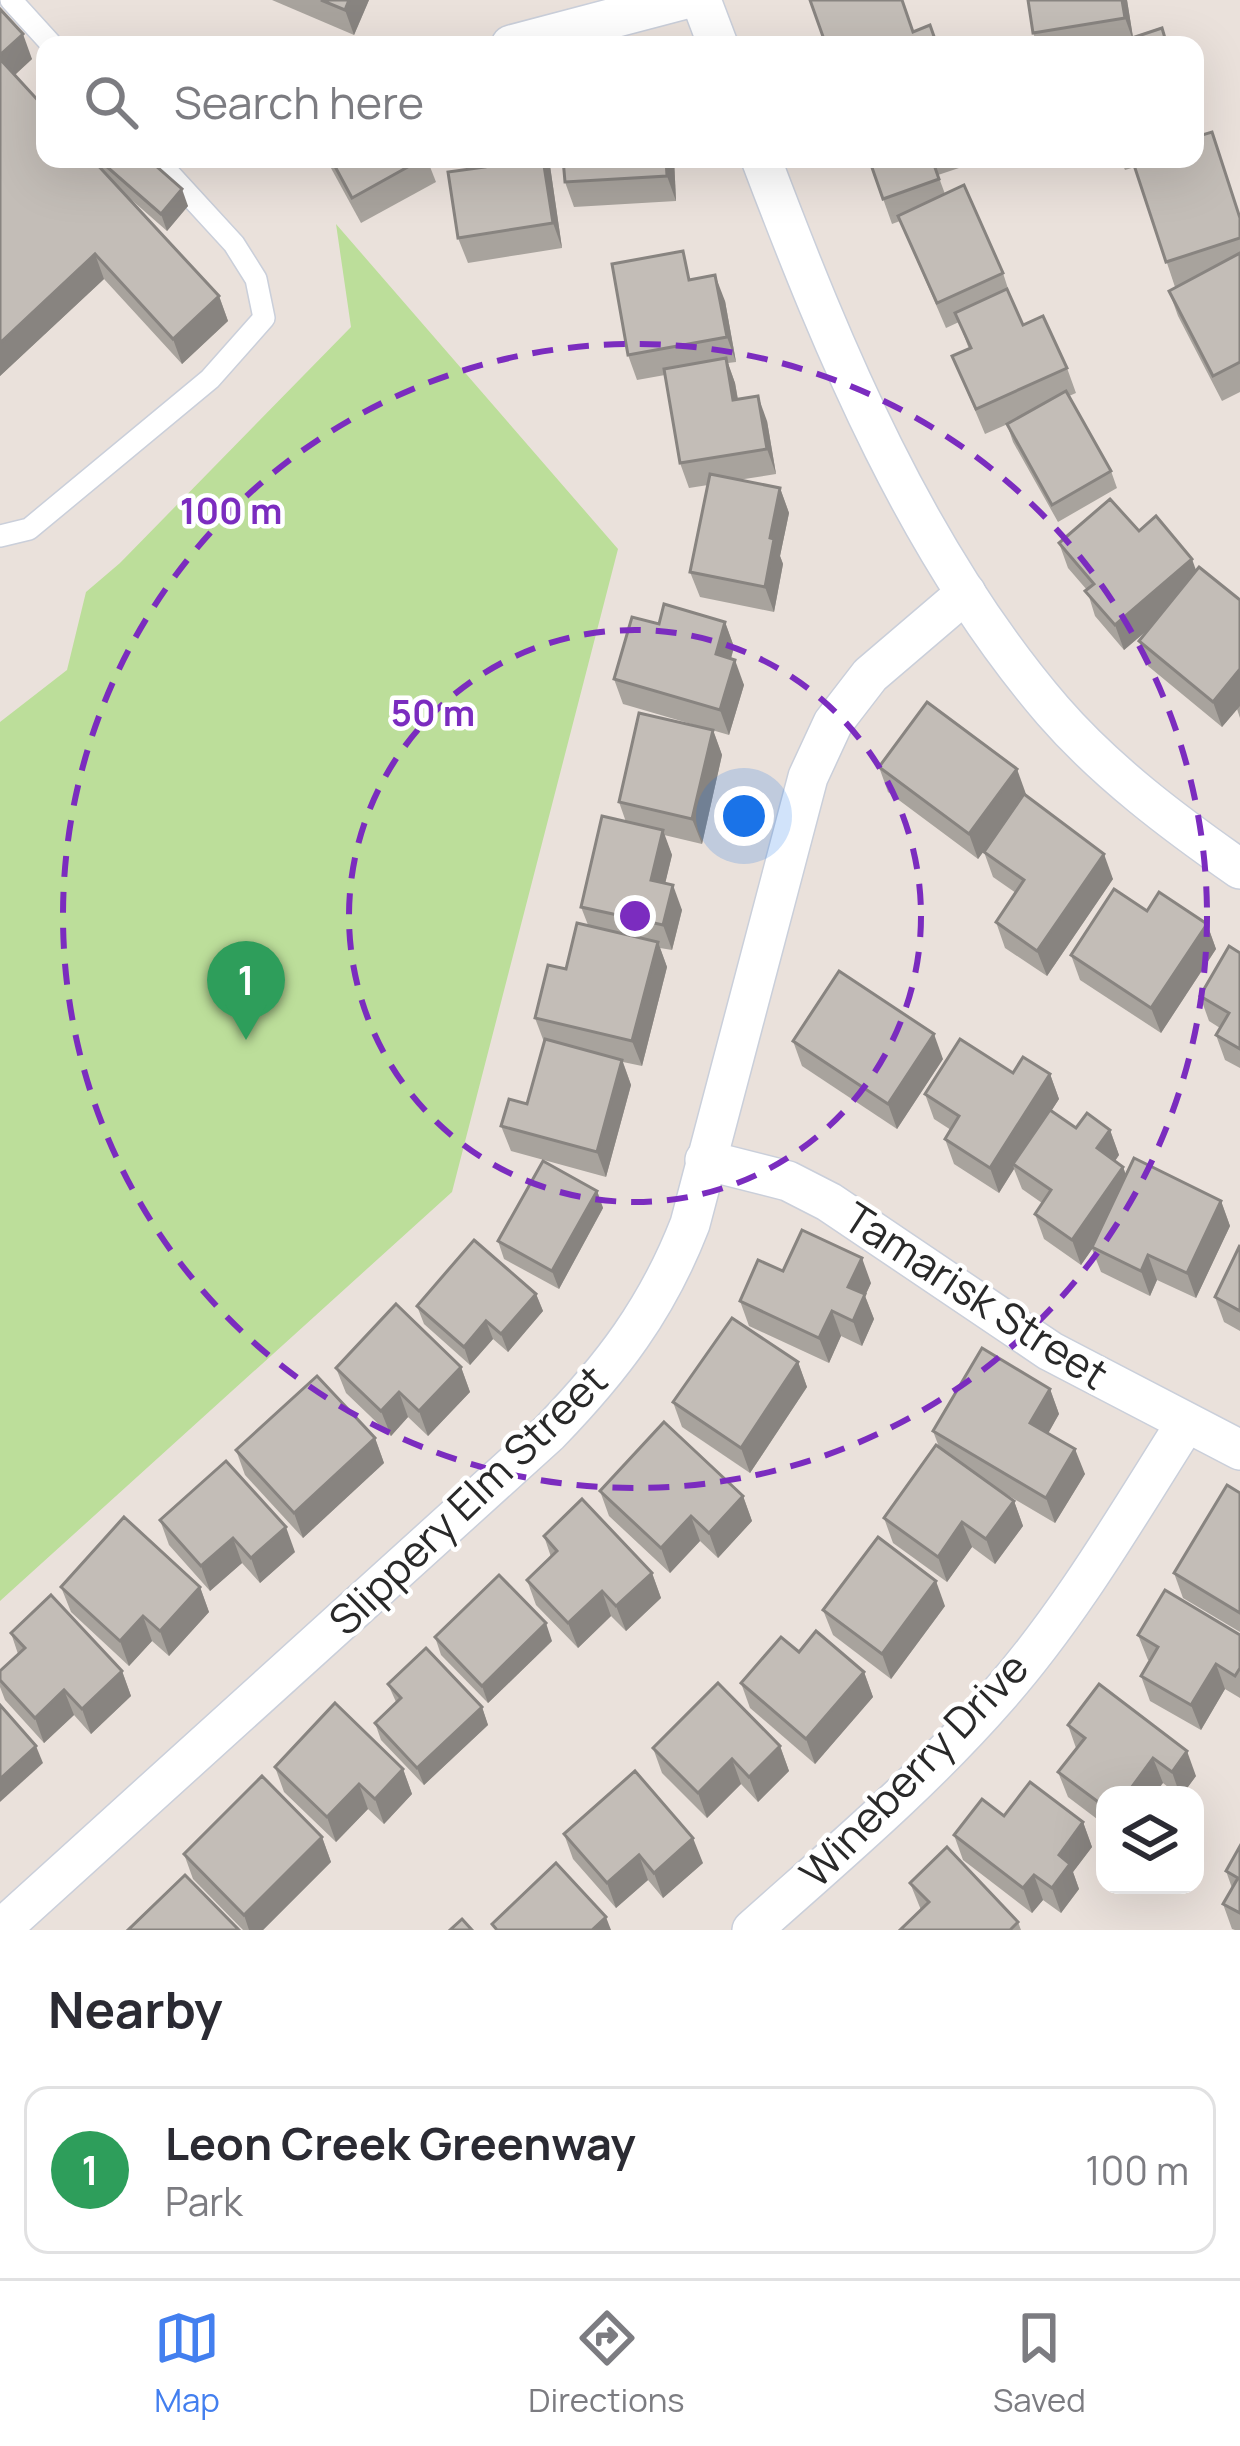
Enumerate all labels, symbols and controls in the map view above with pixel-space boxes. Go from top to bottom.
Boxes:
search box [36,36,1204,168]
icon: search [78,69,144,135]
text: Search here [174,71,424,133]
text: 100 m [180,486,282,535]
text: 50 m [391,688,475,737]
your location [714,786,774,846]
centre of rings [614,895,656,937]
pin: 1 [207,941,285,1040]
street label: Tamarisk Street [833,1188,1120,1402]
street label: Slippery Elm Street [315,1351,619,1647]
street label: Wineberry Drive [786,1639,1040,1899]
map controls [1096,1786,1204,1894]
button: layers [1096,1786,1204,1894]
text: Nearby [48,1974,223,2043]
text: Leon Creek Greenway [165,2112,636,2174]
text: 1 [81,2143,99,2197]
text: 100 m [1085,2143,1189,2197]
text: Park [165,2174,243,2228]
tab: Map [154,2305,220,2422]
tab: Directions [528,2305,685,2422]
tab: Saved [993,2305,1086,2422]

